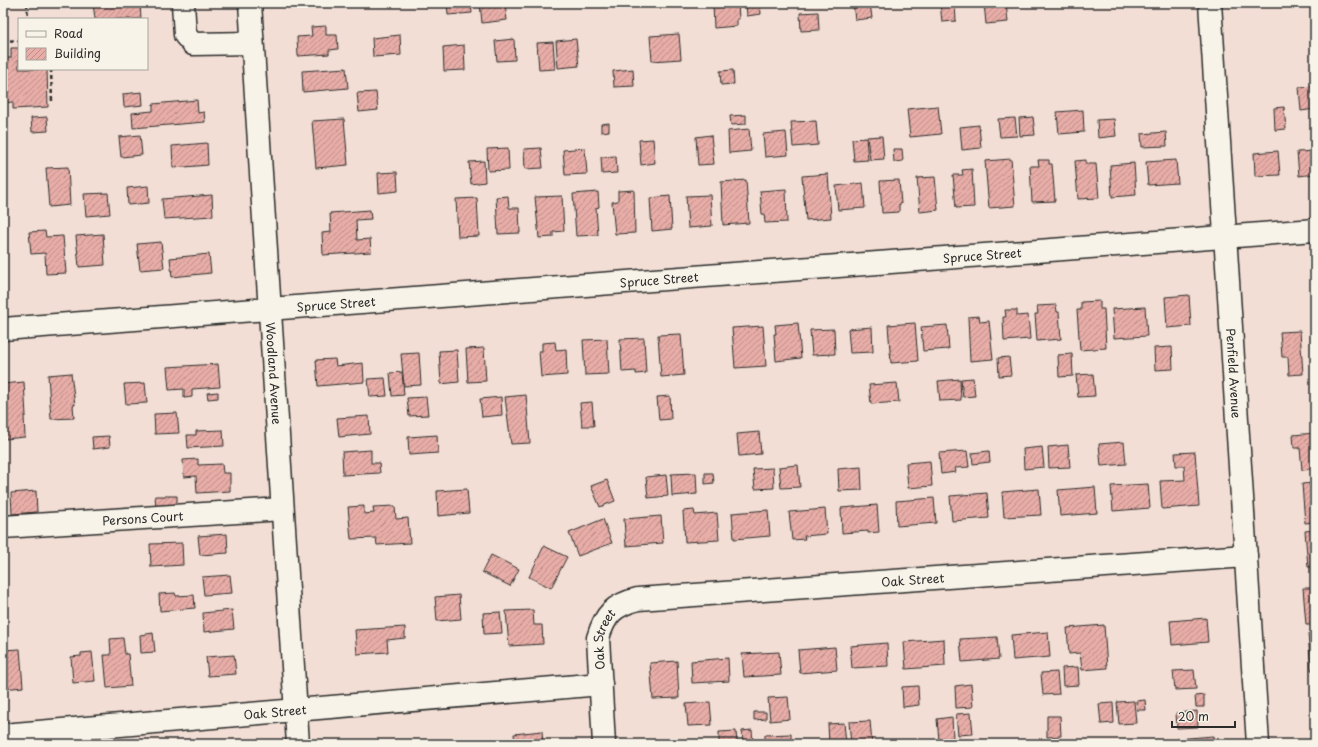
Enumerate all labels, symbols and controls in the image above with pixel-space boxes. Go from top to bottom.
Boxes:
legend [18,18,148,70]
text: Road [54,24,83,42]
text: Building [54,44,101,62]
street label: Spruce Street [942,243,1022,267]
street label: Spruce Street [619,268,699,291]
street label: Spruce Street [296,292,376,316]
street label: Woodland Avenue [262,322,286,425]
street label: Penfield Avenue [1222,328,1246,419]
street label: Persons Court [102,506,184,530]
street label: Oak Street [880,568,945,591]
street label: Oak Street [589,604,619,670]
street label: Oak Street [243,700,307,723]
scale bar [1172,703,1235,729]
text: 20 m [1178,707,1209,725]

